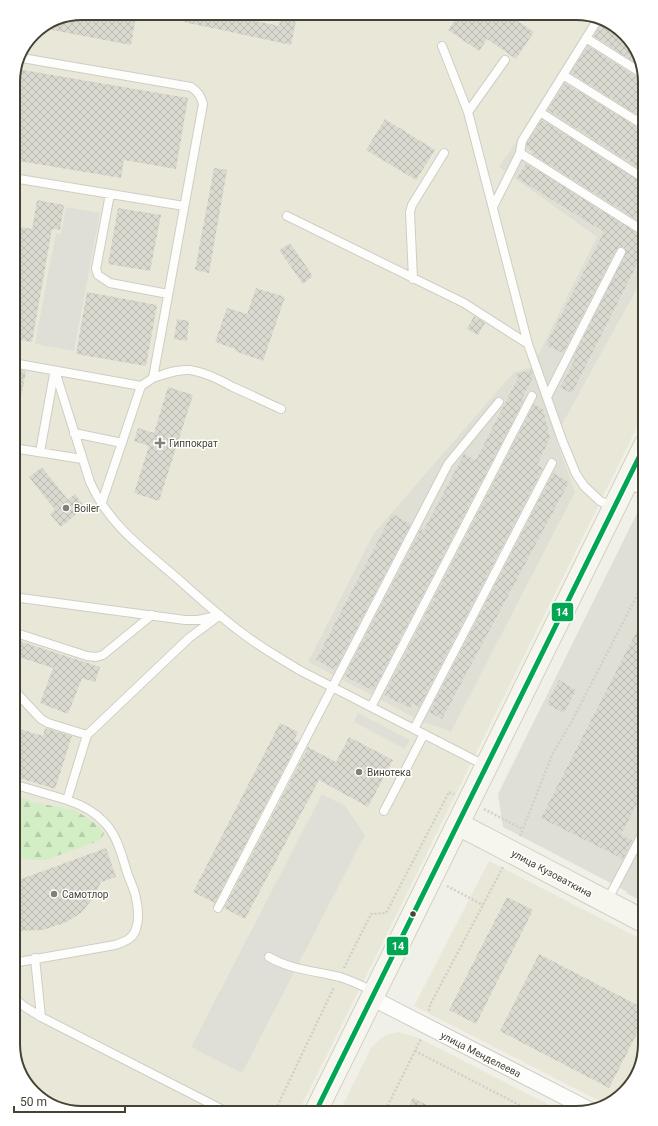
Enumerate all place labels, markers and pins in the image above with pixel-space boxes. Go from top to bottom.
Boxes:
marker: Гиппократ [154,437,166,449]
place label: Гиппократ [169,438,218,449]
marker: Boiler [61,503,71,513]
place label: Boiler [74,503,100,514]
marker: Винотека [354,767,364,777]
place label: Винотека [367,767,411,778]
marker: Самотлор [49,889,59,899]
place label: Самотлор [62,889,109,900]
unlabelled marker [408,909,418,919]

